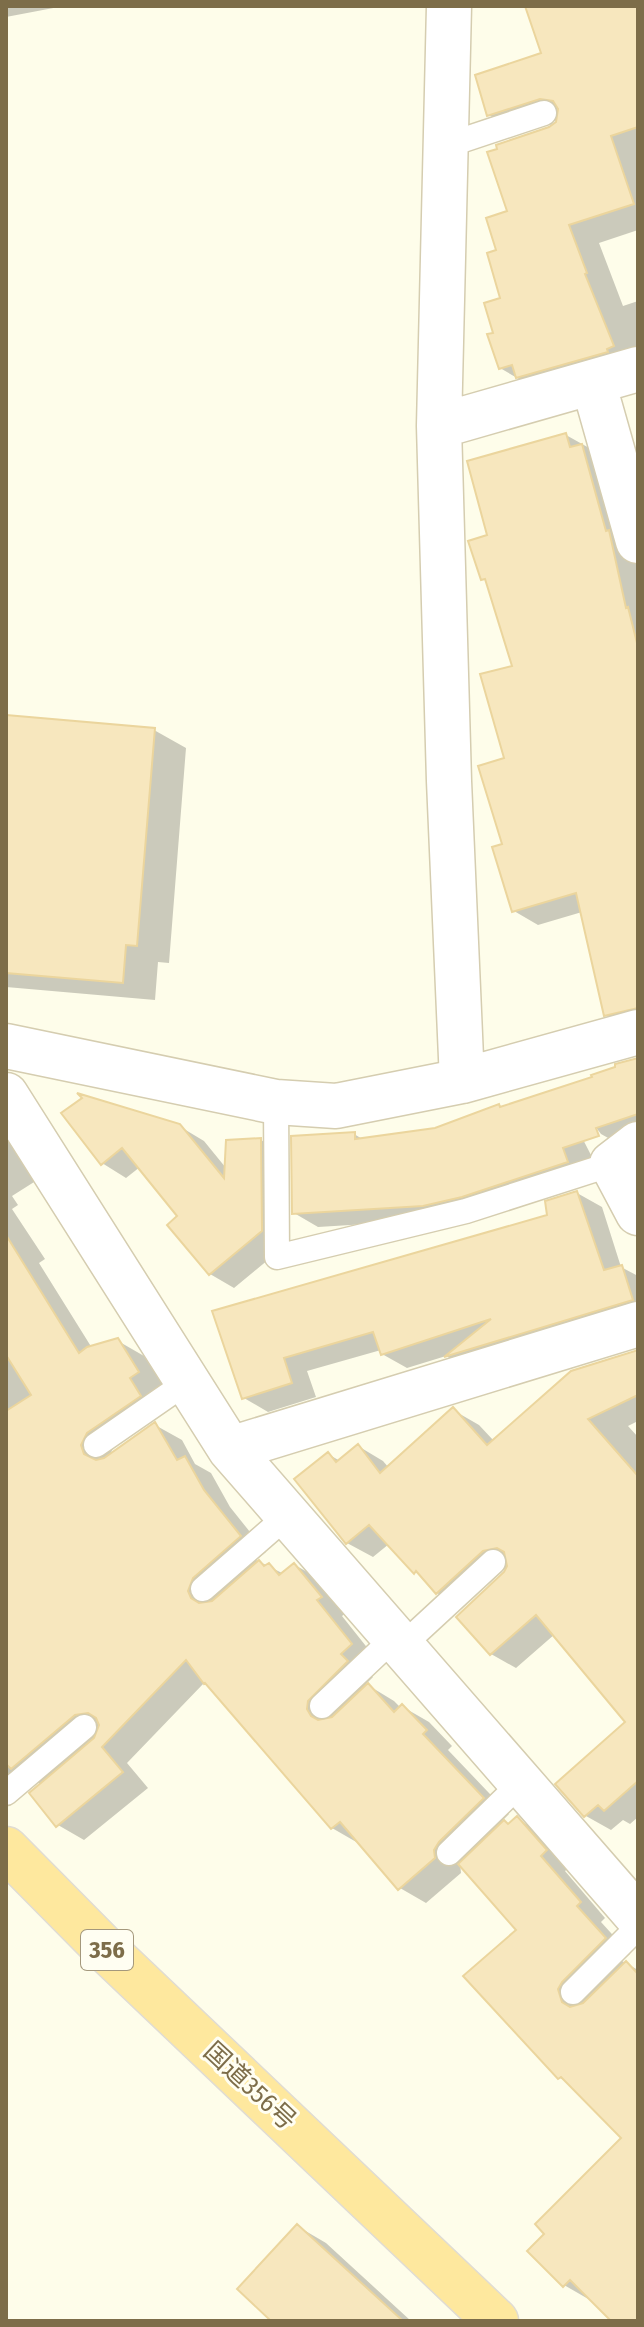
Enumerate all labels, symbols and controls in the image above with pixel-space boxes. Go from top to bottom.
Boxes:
road number: 356 [81,1930,133,1970]
street label: 国道356号 [198,2036,302,2136]

